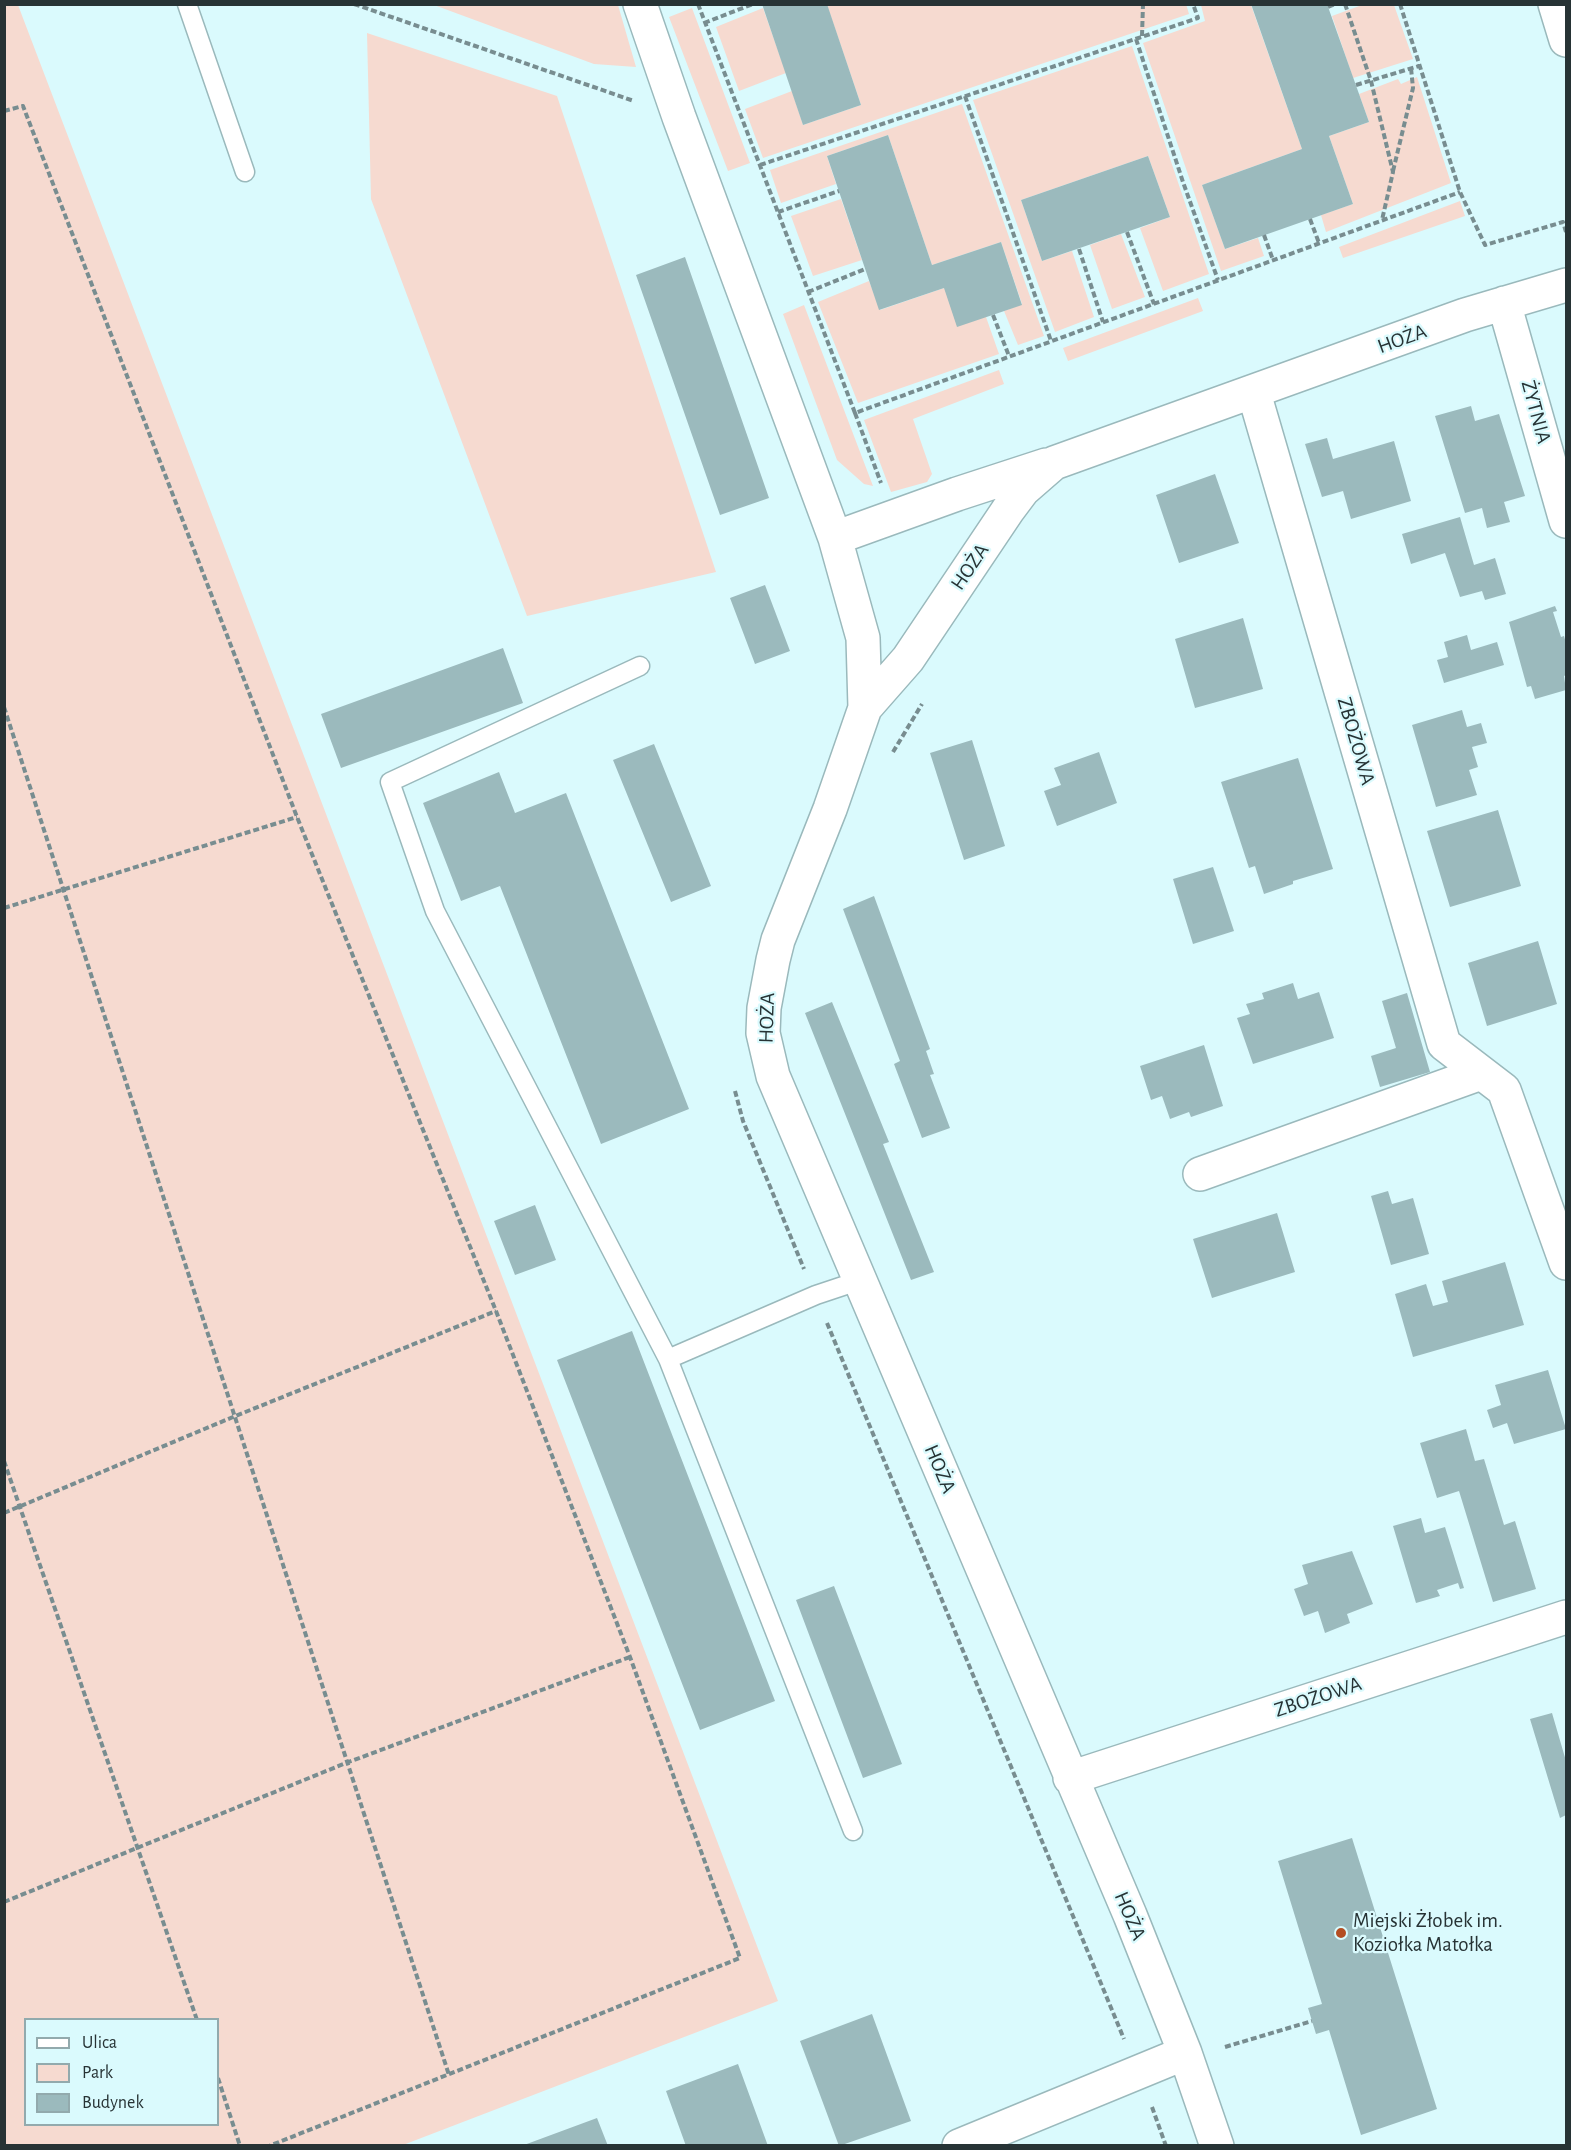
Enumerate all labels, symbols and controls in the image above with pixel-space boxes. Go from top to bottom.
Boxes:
street label: HOŻA [1374,319,1430,359]
street label: ŻYTNIA [1515,378,1557,446]
street label: HOŻA [945,539,995,595]
street label: ZBOŻOWA [1331,694,1381,788]
street label: HOŻA [754,992,780,1044]
street label: HOŻA [919,1441,961,1497]
street label: ZBOŻOWA [1271,1671,1365,1723]
street label: HOŻA [1109,1888,1151,1944]
place label: Miejski Żłobek im. Koziołka Matołka [1353,1908,1503,1958]
marker: Miejski Żłobek im. Koziołka Matołka [1334,1926,1348,1940]
legend [24,2018,219,2126]
text: Ulica [82,2034,117,2052]
text: Park [82,2064,113,2082]
text: Budynek [82,2094,144,2112]

